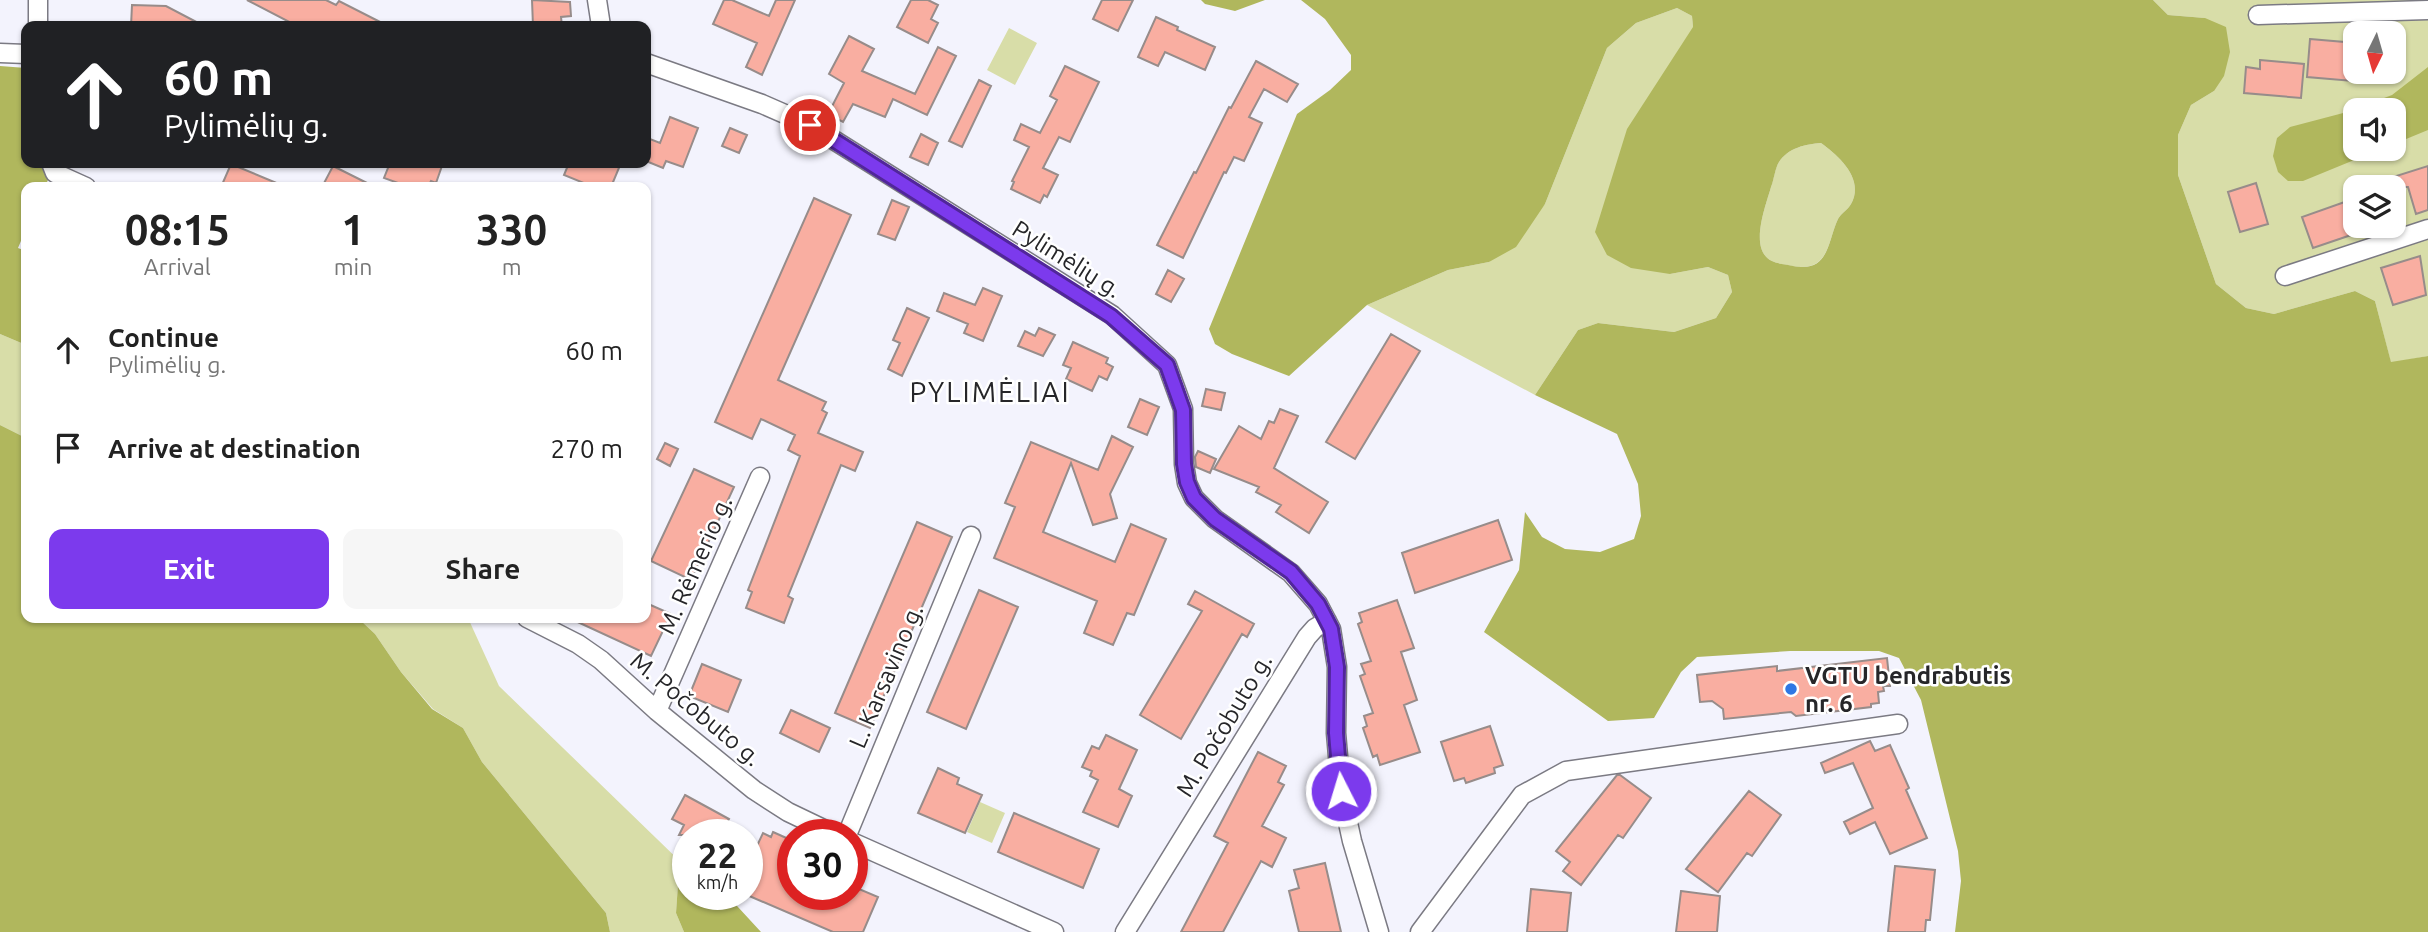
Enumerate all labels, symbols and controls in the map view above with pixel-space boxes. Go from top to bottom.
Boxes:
north arrow [2343,21,2406,84]
map controls [2343,21,2406,238]
icon: ahead [49,49,140,140]
text: 60 m [164,49,273,104]
pin [780,95,840,155]
button: sound [2343,98,2406,161]
icon: arrive [791,106,829,144]
text: Pylimėlių g. [164,107,328,143]
button: layers [2343,175,2406,238]
text: 08:15 [125,206,230,253]
text: 1 [341,206,365,253]
text: 330 [476,206,547,253]
street label: Pylimėlių g. [1008,215,1126,303]
text: Arrival [144,254,211,279]
text: min [334,254,372,279]
text: m [502,254,522,279]
text: Continue [108,323,219,352]
icon: ahead [49,331,87,369]
text: 60 m [565,336,623,365]
text: Pylimėlių g. [108,352,226,377]
district label: PYLIMĖLIAI [909,376,1071,407]
icon: arrive [49,429,87,467]
text: Arrive at destination [108,434,361,463]
text: 270 m [551,434,623,463]
street label: M. Rėmerio g. [652,492,738,638]
button: Exit [49,529,329,609]
button: Share [343,529,623,609]
street label: L. Karsavino g. [844,600,928,752]
street label: M. Počobuto g. [625,647,767,771]
street label: M. Počobuto g. [1171,649,1277,801]
place label: VGTU bendrabutis nr. 6 [1805,662,2011,717]
marker: VGTU bendrabutis nr. 6 [1783,681,1799,697]
position arrow [1304,754,1378,828]
speed limit sign: 30 [777,819,868,910]
text: 22 [698,835,737,875]
text: km/h [697,872,738,892]

